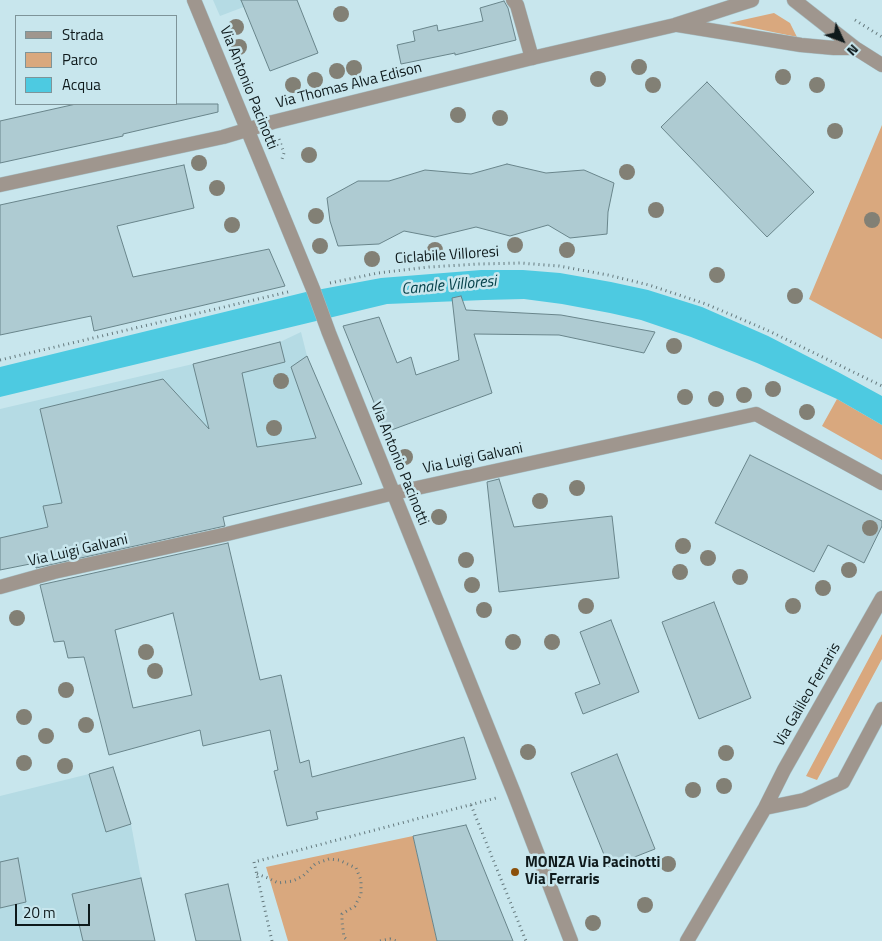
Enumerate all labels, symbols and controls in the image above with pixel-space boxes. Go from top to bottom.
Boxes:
legend [15,15,178,105]
north arrow [817,15,867,65]
text: Strada [62,23,103,46]
street label: Via Antonio Pacinotti [215,24,281,152]
text: N [842,40,864,61]
text: Parco [62,48,98,71]
street label: Via Thomas Alva Edison [274,59,424,113]
text: Acqua [62,73,101,96]
street label: Ciclabile Villoresi [394,243,500,269]
water label: Canale Villoresi [401,272,497,300]
street label: Via Antonio Pacinotti [366,400,432,528]
street label: Via Luigi Galvani [421,440,525,478]
street label: Via Luigi Galvani [26,531,130,571]
street label: Via Galileo Ferraris [771,640,845,750]
place label: MONZA Via Pacinotti Via Ferraris [525,854,660,889]
marker: MONZA Via Pacinotti Via Ferraris [509,866,521,878]
scale bar [18,894,92,926]
text: 20 m [23,901,56,924]

